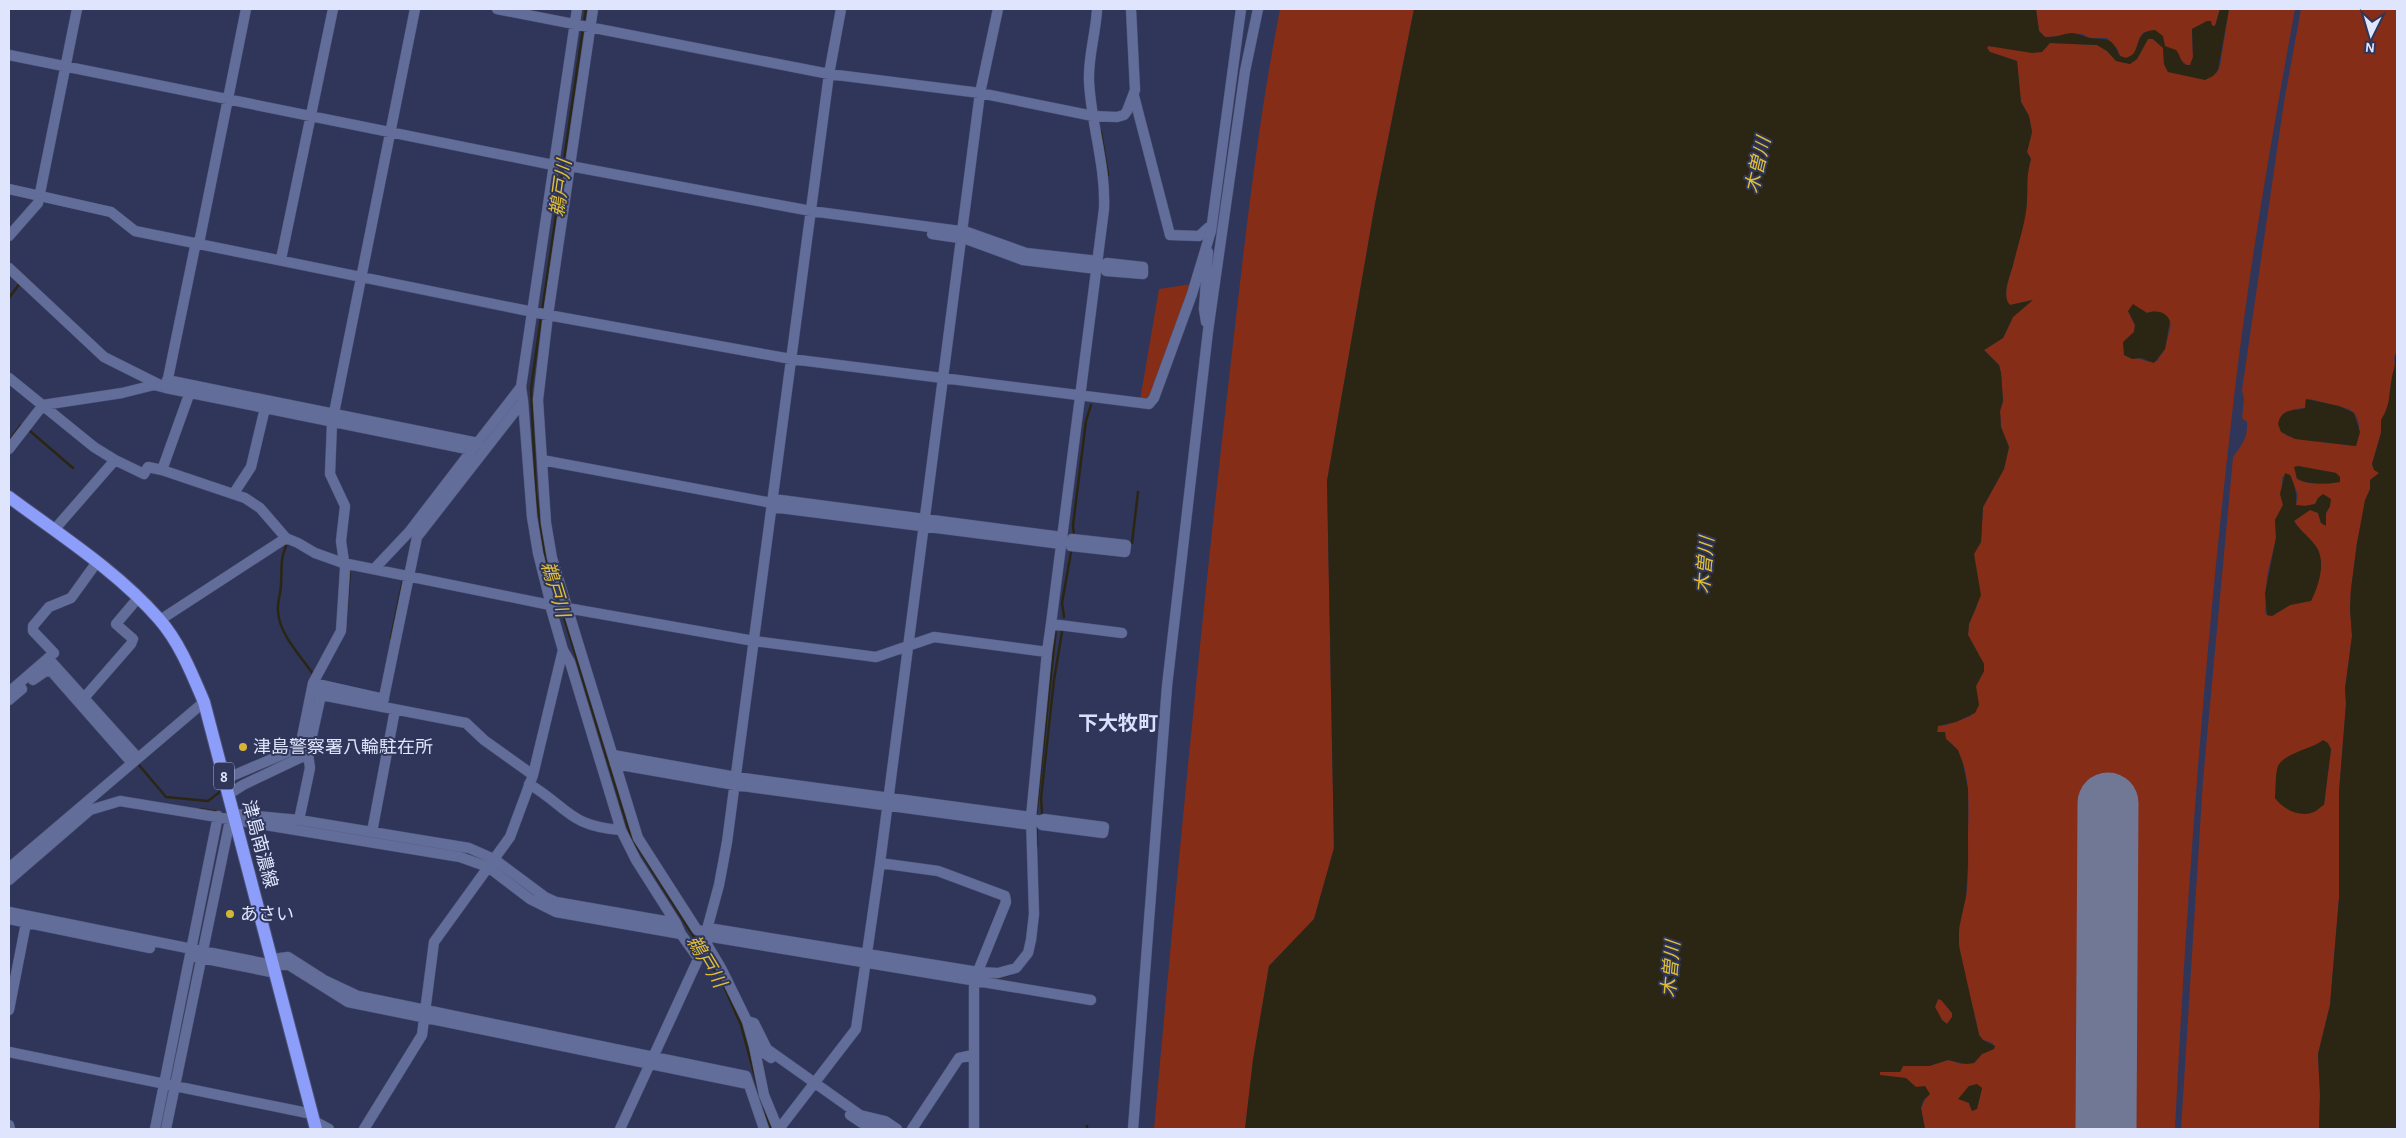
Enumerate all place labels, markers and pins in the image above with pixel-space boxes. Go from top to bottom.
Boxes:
place label: 津島警察署八輪駐在所 [253,737,433,757]
marker: 津島警察署八輪駐在所 [237,741,249,753]
place label: あさい [240,905,294,924]
marker: あさい [224,908,236,920]

